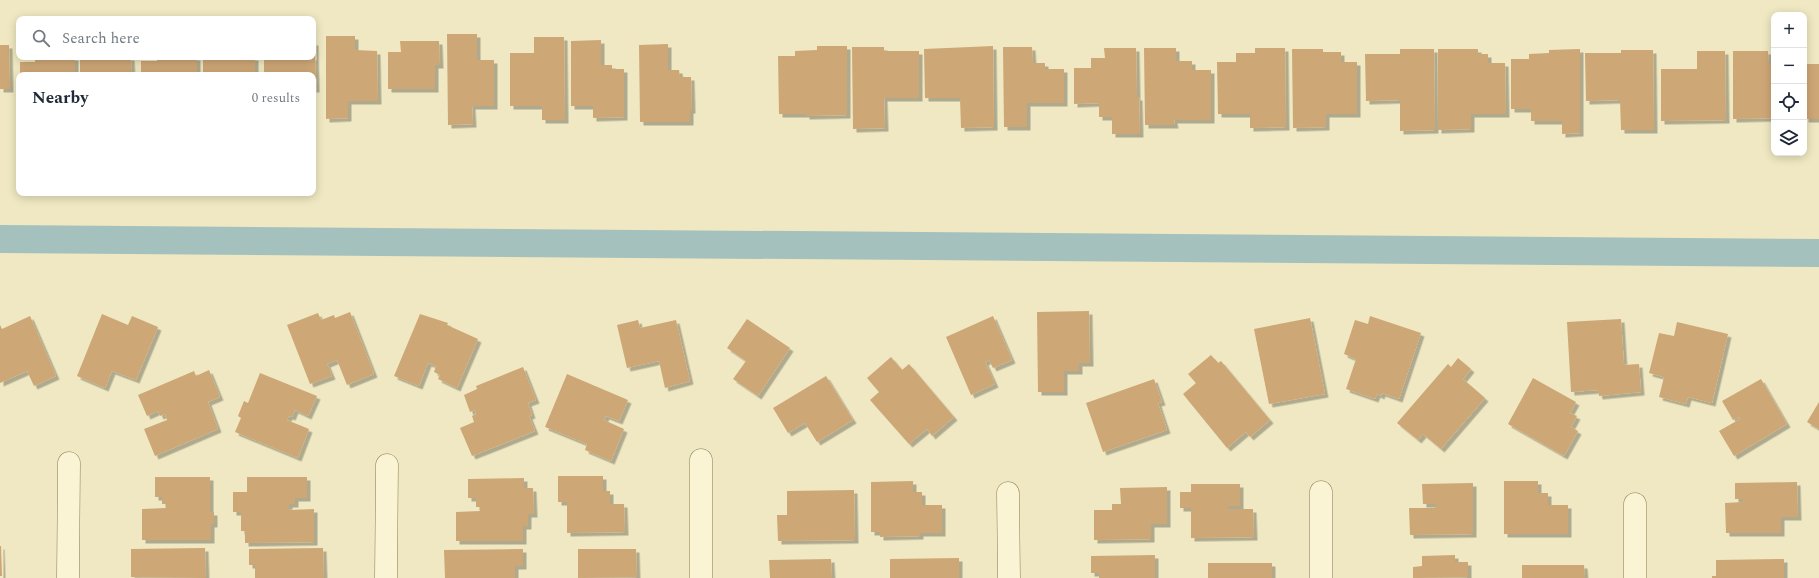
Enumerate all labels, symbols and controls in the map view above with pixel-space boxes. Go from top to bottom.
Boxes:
map controls [1771,12,1807,156]
button: + [1771,12,1807,48]
search box [16,16,316,60]
icon: search [30,27,52,49]
text: Search here [62,27,140,50]
button: − [1771,48,1807,84]
button: locate [1771,84,1807,120]
text: Nearby [32,85,88,111]
text: 0 results [252,88,300,108]
button: layers [1771,120,1807,156]

